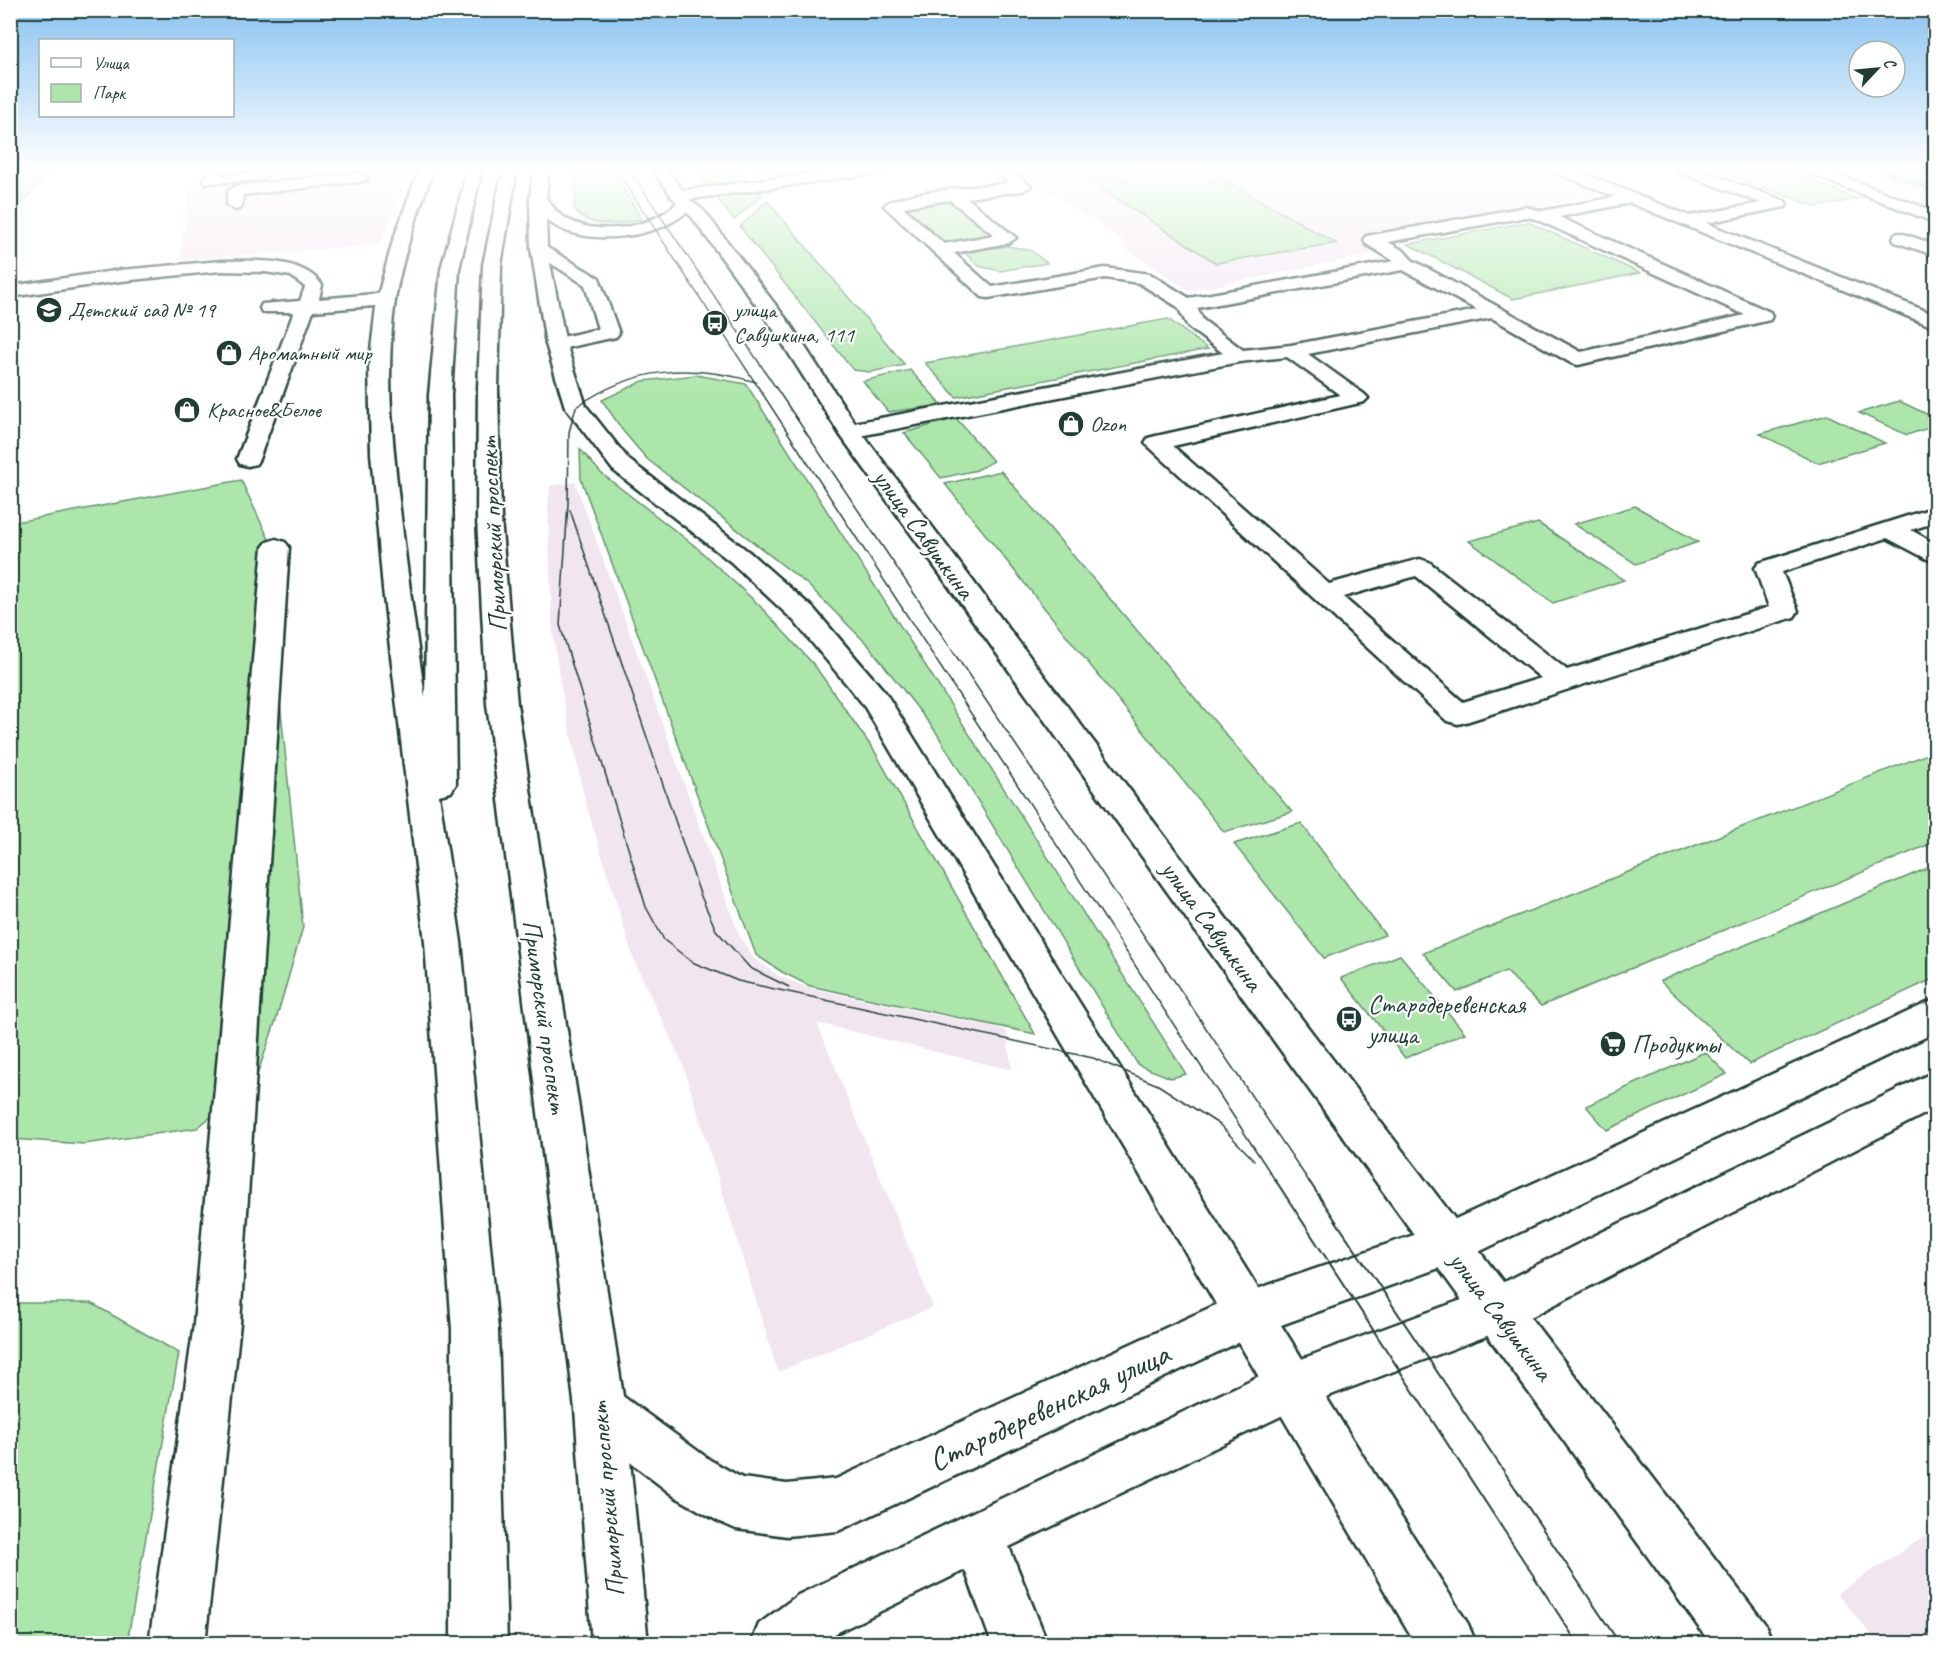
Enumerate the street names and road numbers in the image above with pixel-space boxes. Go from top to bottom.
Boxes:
street label: Приморский проспект [471,434,515,633]
street label: улица Савушкина [864,461,983,607]
street label: улица Савушкина [1152,853,1271,999]
street label: Приморский проспект [515,918,575,1118]
street label: улица Савушкина [1441,1243,1561,1388]
street label: Стародеревенская улица [922,1332,1178,1481]
street label: Приморский проспект [582,1399,632,1598]

